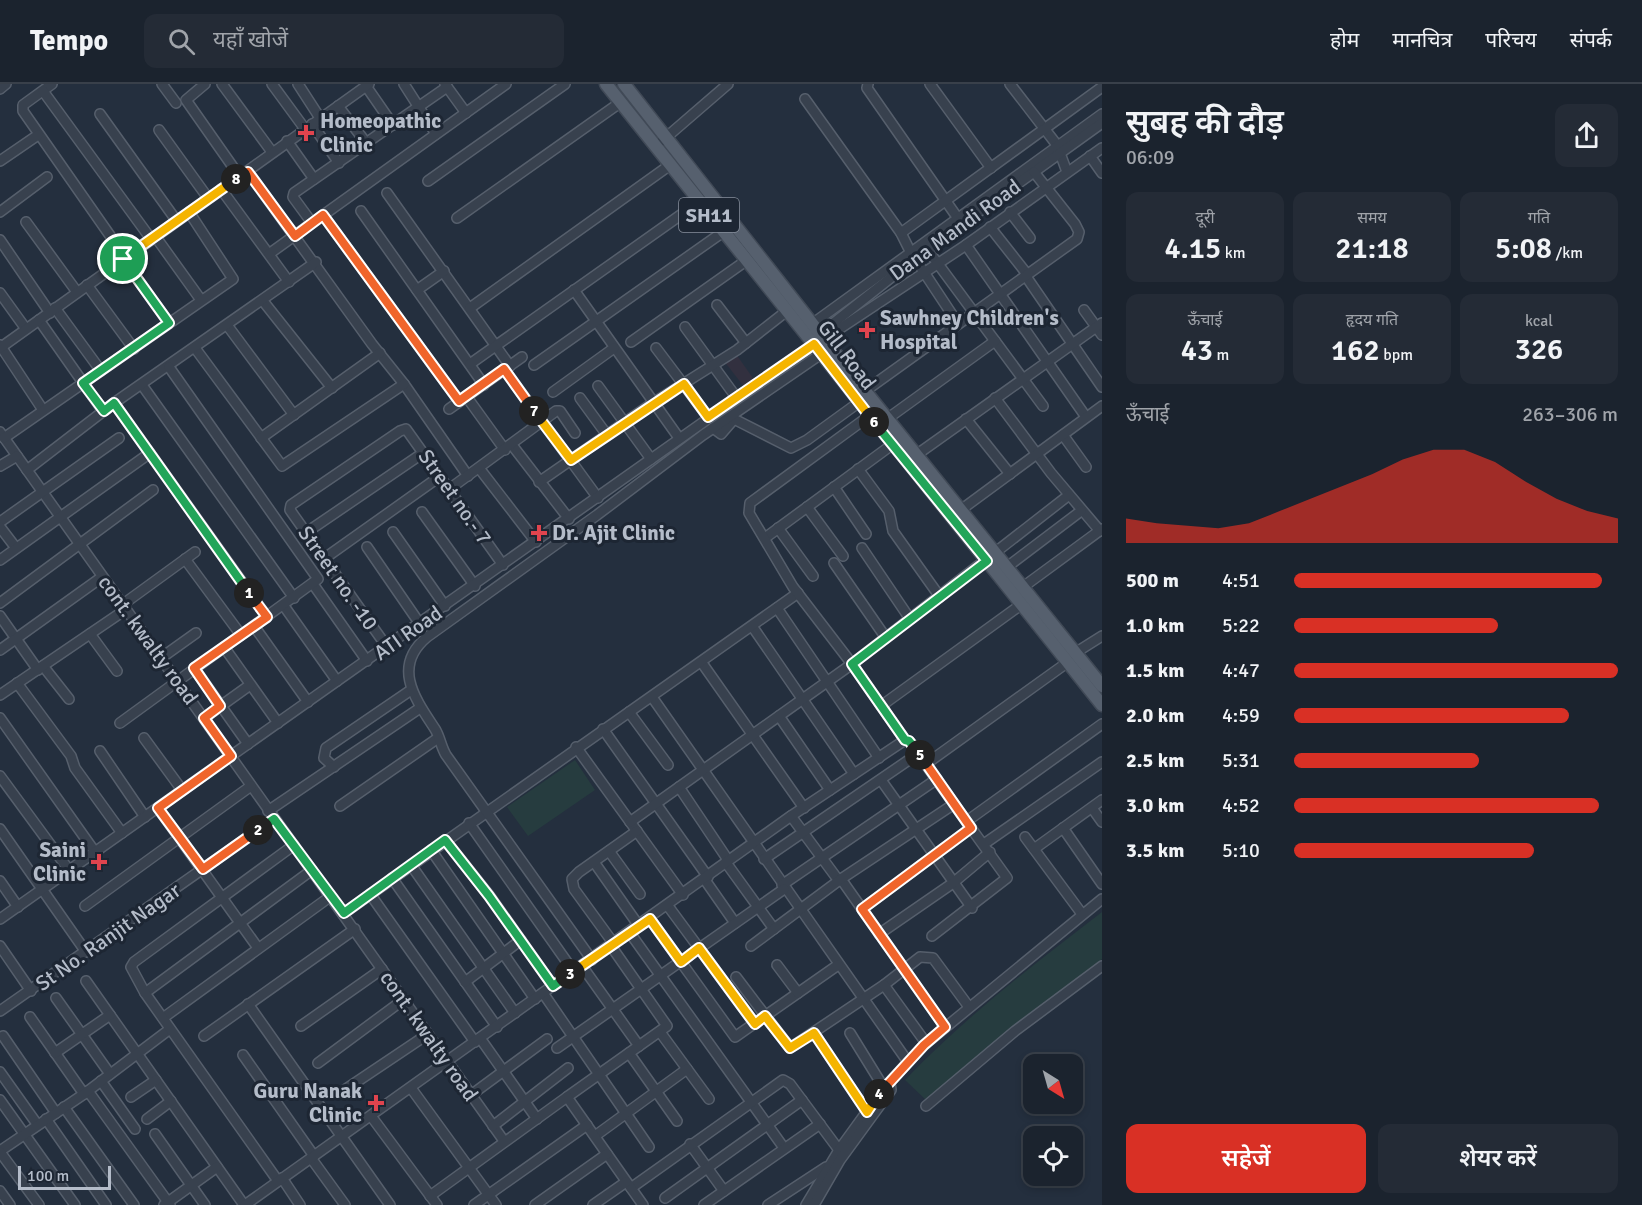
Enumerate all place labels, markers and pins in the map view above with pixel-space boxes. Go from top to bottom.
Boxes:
place label: Homeopathic Clinic [320,108,441,158]
marker: Homeopathic Clinic [297,124,315,142]
pin: 8 [221,164,251,194]
pin [97,233,148,284]
place label: Sawhney Children's Hospital [880,305,1059,355]
marker: Sawhney Children's Hospital [858,321,876,339]
pin: 7 [519,396,549,426]
pin: 6 [859,407,889,437]
place label: Dr. Ajit Clinic [552,520,675,546]
marker: Dr. Ajit Clinic [530,524,548,542]
pin: 1 [234,578,264,608]
pin: 5 [905,740,935,770]
pin: 2 [243,815,273,845]
place label: Saini Clinic [33,837,86,887]
marker: Saini Clinic [90,853,108,871]
pin: 3 [555,959,585,989]
place label: Guru Nanak Clinic [254,1078,362,1128]
pin: 4 [864,1079,894,1109]
marker: Guru Nanak Clinic [367,1094,385,1112]

